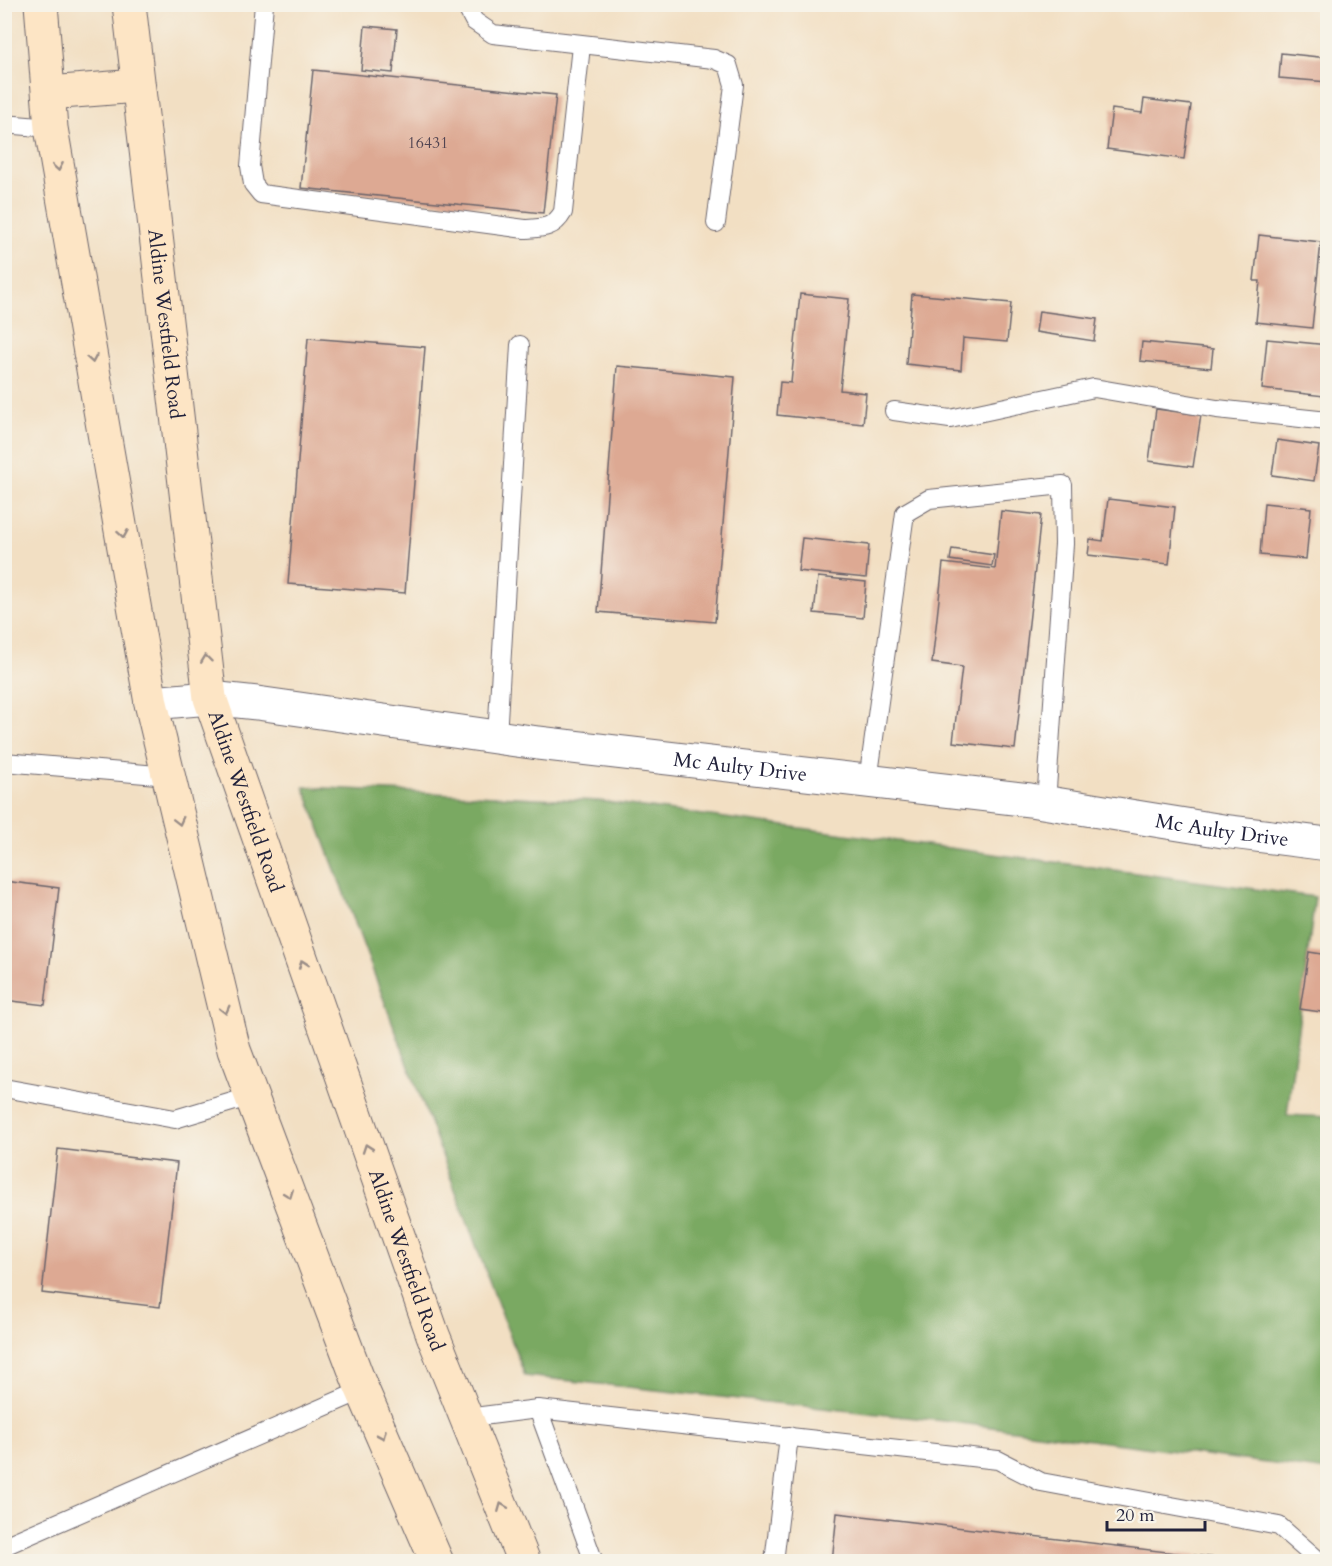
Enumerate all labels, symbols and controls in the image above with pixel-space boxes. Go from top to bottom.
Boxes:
house number: 16431 [408,132,448,154]
one-way arrow [51,162,64,172]
street label: Aldine Westfield Road [141,227,190,421]
one-way arrow [85,354,98,364]
one-way arrow [116,529,129,539]
one-way arrow [200,654,212,663]
street label: Aldine Westfield Road [201,707,290,896]
street label: Mc Aulty Drive [672,746,809,788]
street label: Mc Aulty Drive [1153,807,1290,853]
one-way arrow [172,816,185,826]
one-way arrow [298,959,311,970]
one-way arrow [217,1005,230,1015]
one-way arrow [362,1143,375,1154]
street label: Aldine Westfield Road [362,1165,451,1355]
one-way arrow [281,1189,294,1199]
one-way arrow [375,1428,387,1439]
scale bar [1107,1494,1204,1532]
one-way arrow [497,1503,509,1514]
text: 20 m [1116,1503,1155,1528]

